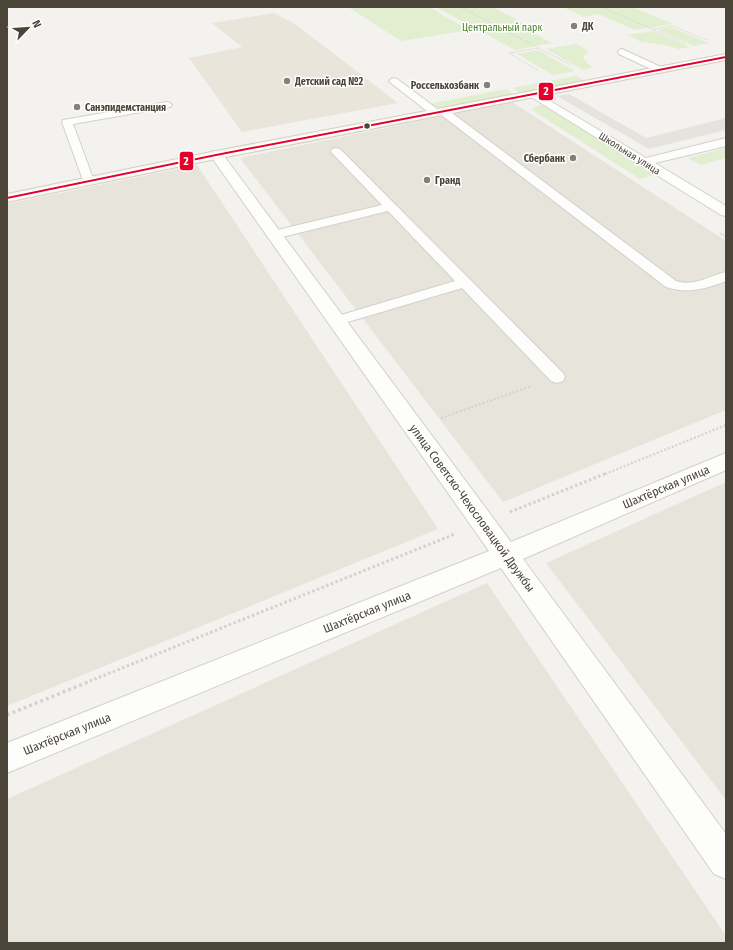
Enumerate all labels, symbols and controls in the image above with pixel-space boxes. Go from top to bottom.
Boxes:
north arrow [8,8,48,48]
text: N [29,18,44,30]
marker: ДК [569,21,579,31]
place label: ДК [581,21,594,33]
park label: Центральный парк [462,22,542,34]
marker: Детский сад №2 [282,76,292,86]
place label: Детский сад №2 [294,76,363,88]
place label: Россельхозбанк [411,80,480,92]
marker: Россельхозбанк [482,80,492,90]
line badge: 2 [538,82,554,101]
text: 2 [542,85,549,98]
marker: Санэпидемстанция [72,102,82,112]
place label: Санэпидемстанция [85,102,166,114]
unlabelled marker [362,121,372,131]
street label: Школьная улица [596,130,663,178]
line badge: 2 [179,151,194,171]
place label: Сбербанк [524,153,566,165]
marker: Сбербанк [568,153,578,163]
text: 2 [182,155,189,168]
marker: Гранд [422,175,432,185]
place label: Гранд [435,175,460,187]
street label: улица Советско-Чехословацкой Дружбы [407,422,537,594]
street label: Шахтёрская улица [620,462,712,512]
street label: Шахтёрская улица [321,588,413,636]
street label: Шахтёрская улица [21,710,113,758]

